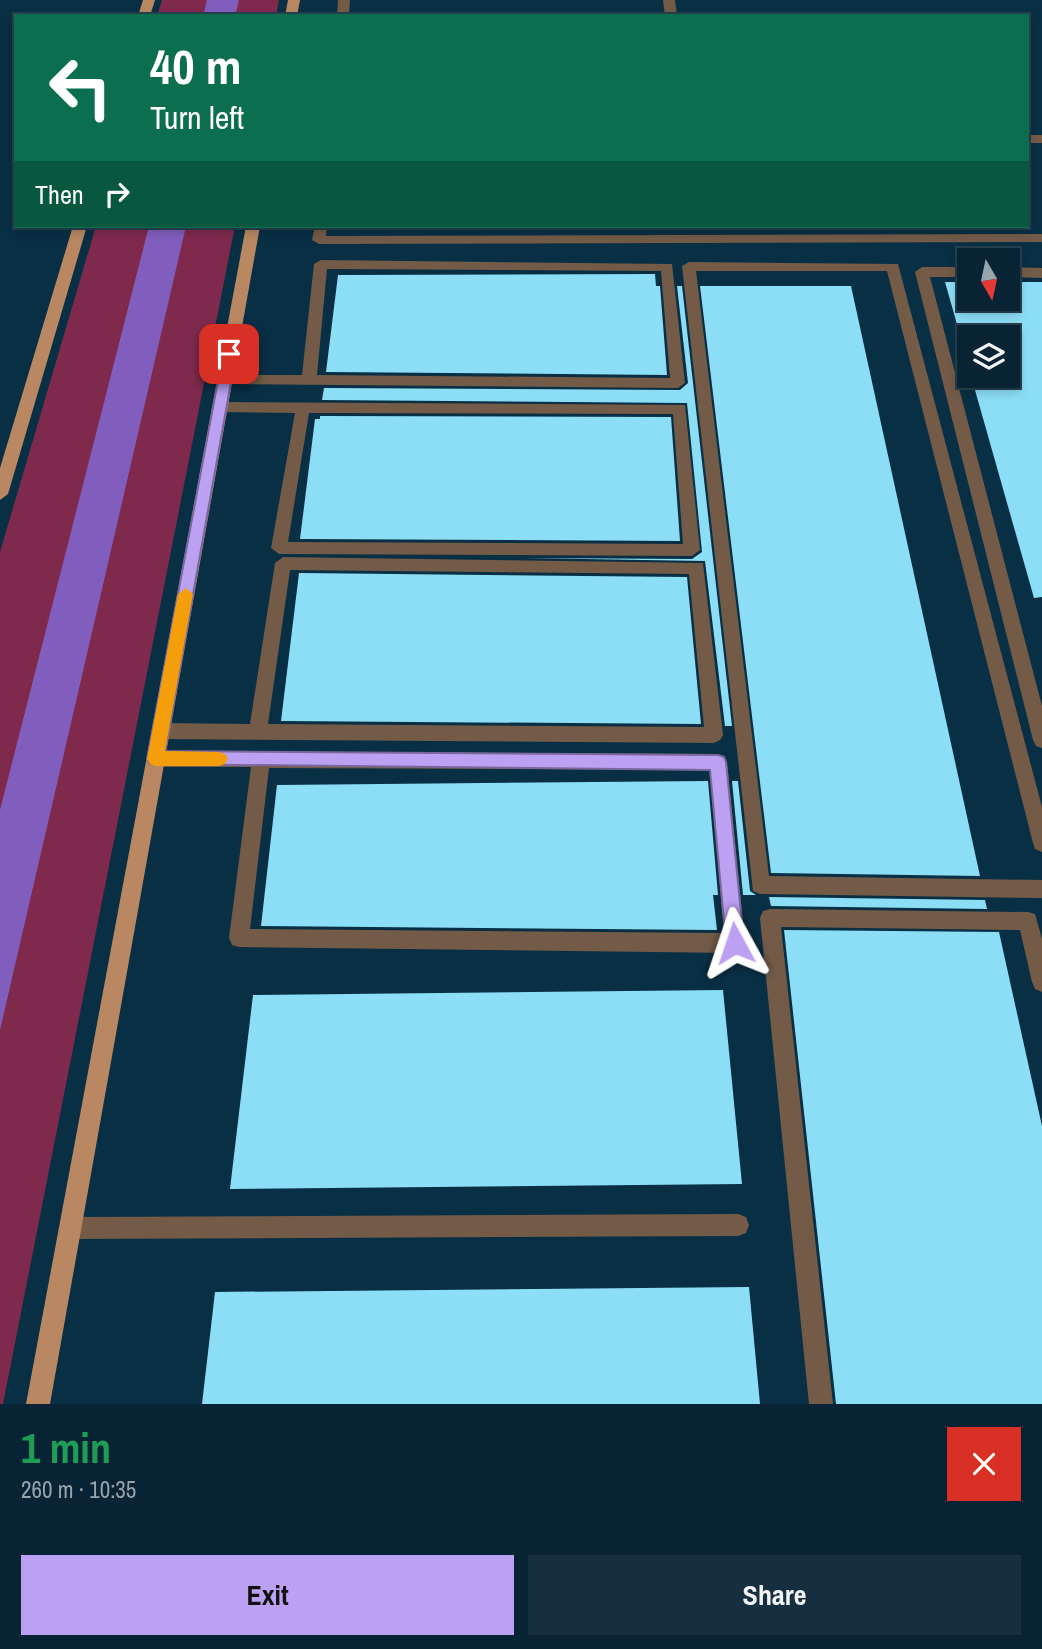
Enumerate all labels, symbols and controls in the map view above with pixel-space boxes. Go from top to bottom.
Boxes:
text: 40 m [150,33,242,99]
icon: left [35,42,126,133]
text: Turn left [150,96,244,139]
icon: right [98,175,136,213]
text: Then [35,177,84,212]
north arrow [957,248,1020,312]
map controls [957,248,1020,388]
pin [199,324,259,384]
button: layers [957,325,1020,388]
icon: arrive [210,335,248,373]
position arrow [698,906,772,980]
text: 1 min [21,1420,111,1476]
button: close [947,1427,1021,1501]
text: 260 m · 10:35 [21,1474,136,1505]
button: Exit [21,1555,514,1635]
button: Share [528,1555,1021,1635]

